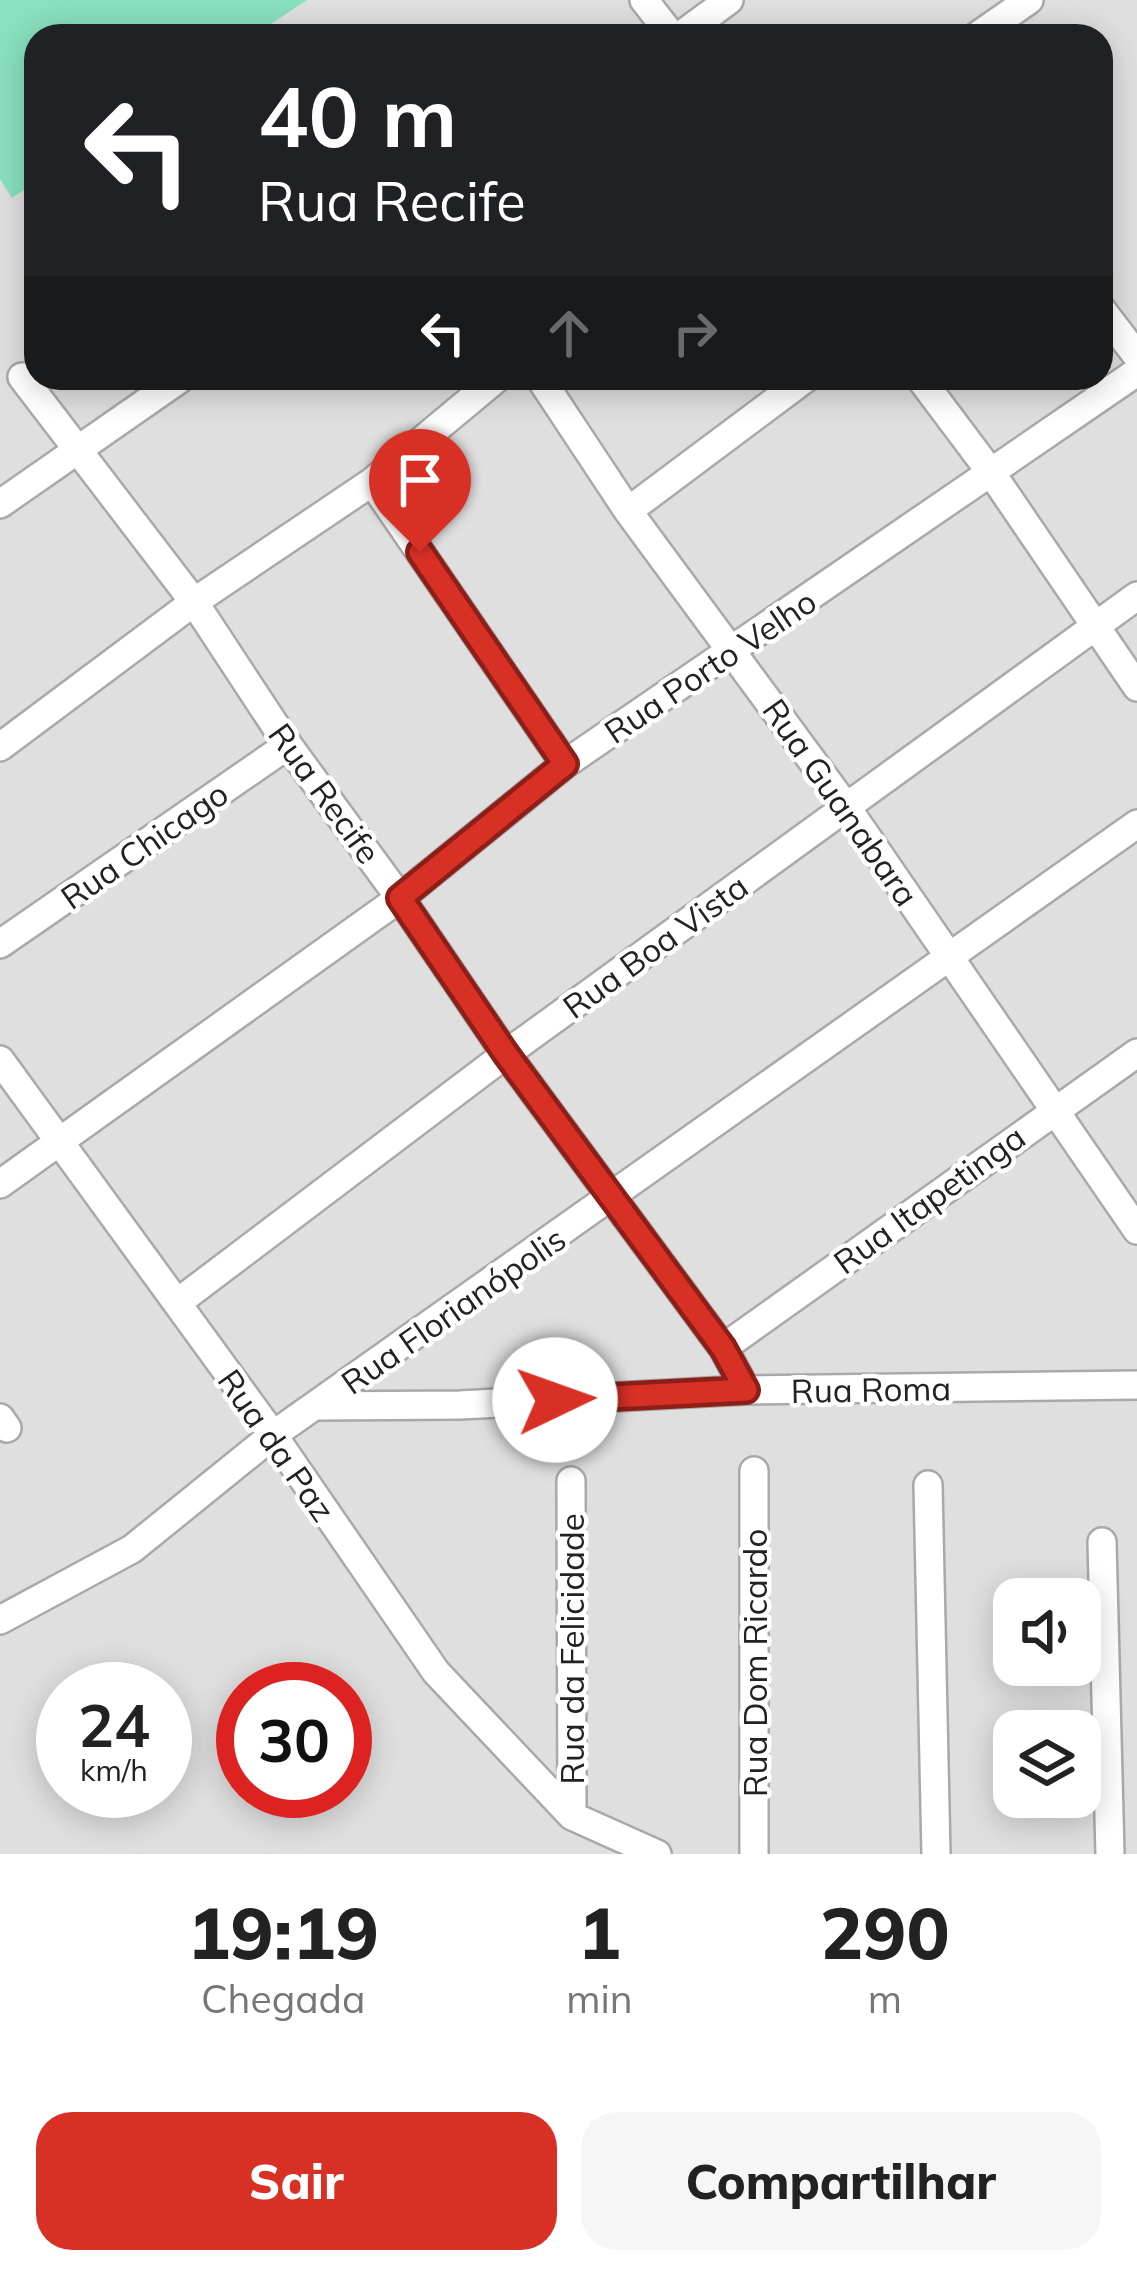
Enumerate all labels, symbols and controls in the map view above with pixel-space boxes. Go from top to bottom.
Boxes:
text: 40 m [258,63,457,168]
icon: left [60,72,216,228]
text: Rua Recife [258,167,526,235]
icon: left [410,300,476,366]
icon: ahead [536,300,602,366]
icon: right [662,300,728,366]
pin [369,429,471,552]
icon: arrive [387,447,453,513]
street label: Rua Porto Velho [596,580,824,752]
street label: Rua Guanabara [754,690,928,914]
street label: Rua Recife [260,715,390,871]
street label: Rua Chicago [52,772,236,918]
street label: Rua Boa Vista [555,865,755,1027]
street label: Rua Itapetinga [825,1116,1033,1282]
street label: Rua Florianópolis [333,1217,573,1403]
position arrow [492,1337,618,1463]
street label: Rua da Paz [210,1361,344,1529]
street label: Rua Roma [790,1367,952,1411]
street label: Rua da Felicidade [551,1513,592,1785]
street label: Rua Dom Ricardo [734,1529,775,1797]
map controls [993,1578,1101,1818]
button: sound [993,1578,1101,1686]
speed limit sign: 30 [216,1662,372,1818]
text: 24 [78,1687,150,1762]
button: layers [993,1710,1101,1818]
text: km/h [80,1751,148,1789]
text: 19:19 [187,1887,379,1977]
text: 1 [578,1887,621,1977]
text: 290 [820,1887,950,1977]
text: Chegada [201,1974,365,2023]
text: min [566,1974,633,2023]
text: m [868,1974,902,2023]
button: Sair [36,2112,557,2250]
button: Compartilhar [581,2112,1101,2250]

